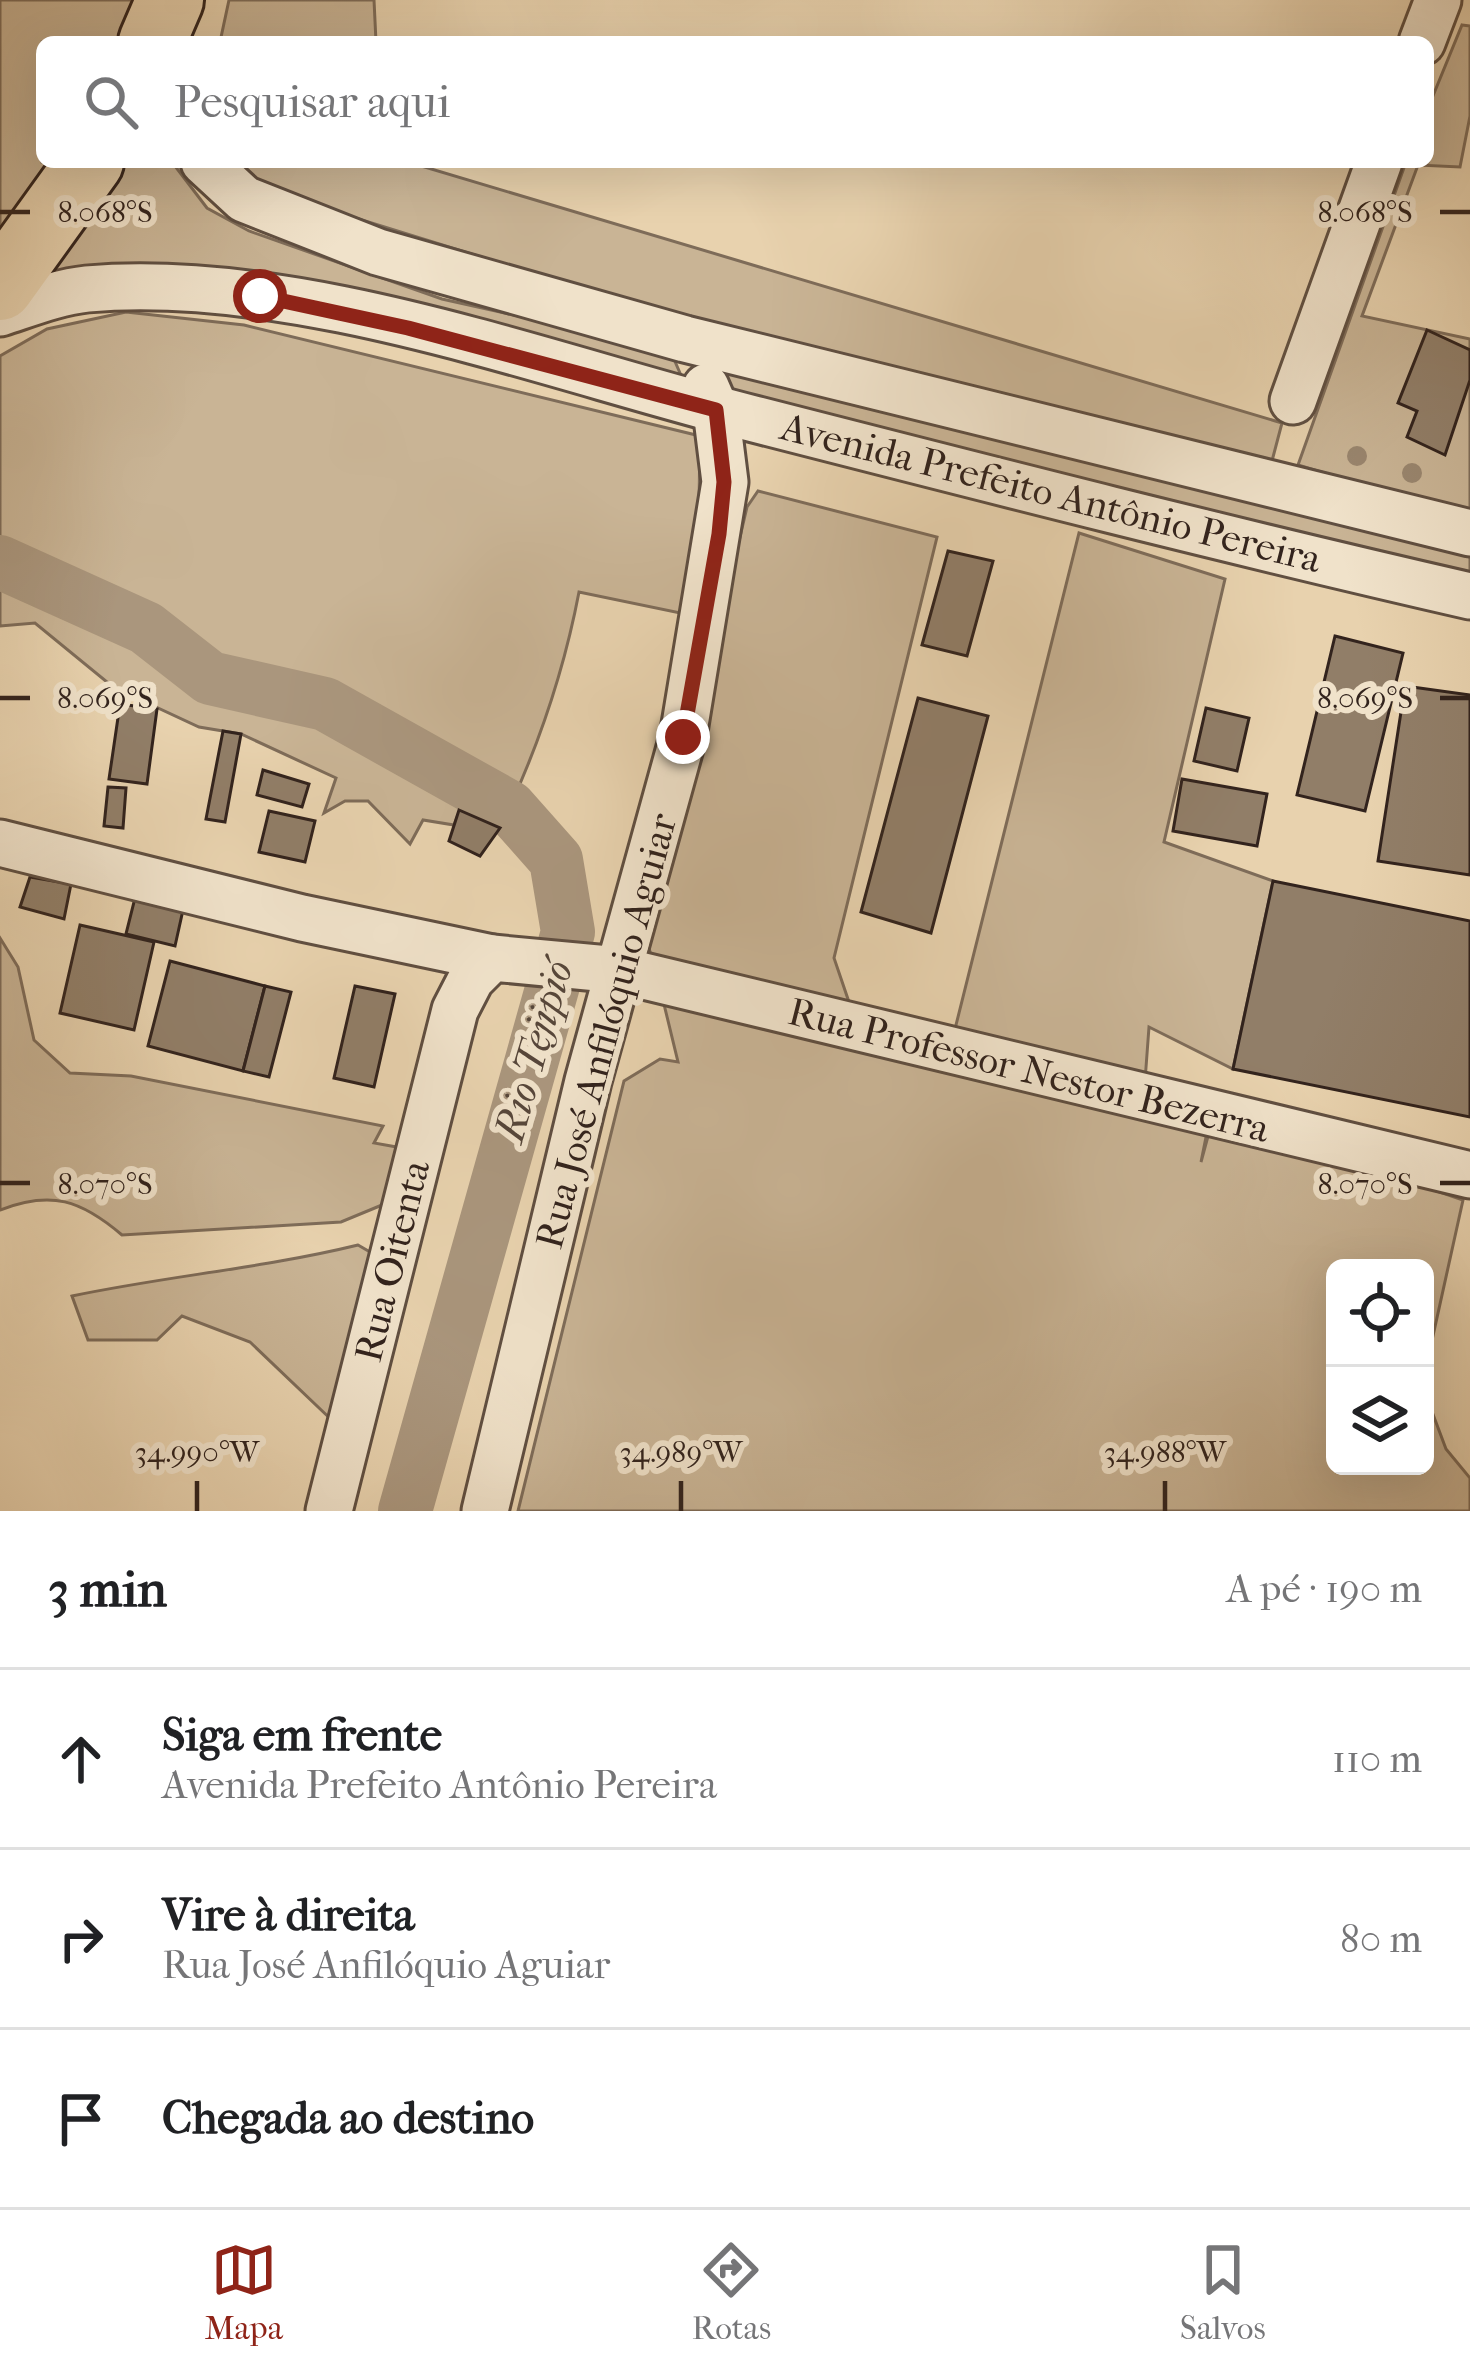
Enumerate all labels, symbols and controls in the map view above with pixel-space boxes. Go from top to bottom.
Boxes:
search box [36,36,1434,168]
icon: search [78,69,144,135]
text: Pesquisar aqui [174,76,450,129]
text: 8.068°S [57,195,153,230]
text: 8.068°S [1317,195,1413,230]
route start [233,269,287,323]
street label: Avenida Prefeito Antônio Pereira [774,403,1327,583]
text: 8.069°S [57,681,153,716]
text: 8.069°S [1317,681,1413,716]
route end [656,710,710,764]
street label: Rua José Anfilóquio Aguiar [526,808,686,1254]
water label: Rio Tejipió [484,950,585,1150]
street label: Rua Professor Nestor Bezerra [784,988,1275,1152]
street label: Rua Oitenta [345,1155,439,1366]
text: 8.070°S [58,1167,152,1202]
text: 8.070°S [1318,1167,1412,1202]
map controls [1326,1259,1434,1475]
button: locate [1326,1259,1434,1367]
button: layers [1326,1367,1434,1475]
text: 34.990°W [135,1435,261,1470]
text: 34.989°W [619,1435,744,1470]
text: 34.988°W [1104,1435,1228,1470]
text: 3 min [48,1559,167,1619]
text: A pé · 190 m [1227,1566,1422,1612]
text: Siga em frente [162,1709,442,1762]
icon: ahead [48,1726,114,1792]
text: 110 m [1332,1736,1422,1782]
text: Avenida Prefeito Antônio Pereira [162,1762,717,1808]
text: Vire à direita [162,1889,415,1942]
icon: right [48,1906,114,1972]
text: 80 m [1340,1916,1422,1962]
text: Rua José Anfilóquio Aguiar [162,1942,610,1988]
icon: arrive [48,2086,114,2152]
text: Chegada ao destino [162,2092,534,2145]
tab: Mapa [204,2237,283,2348]
tab: Rotas [692,2237,771,2348]
tab: Salvos [1180,2237,1266,2348]

